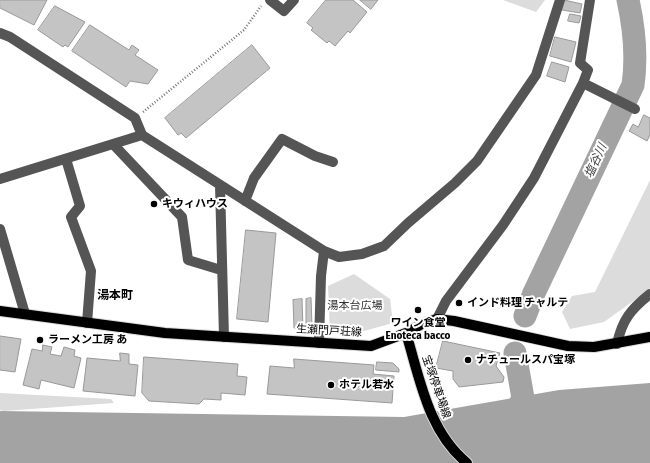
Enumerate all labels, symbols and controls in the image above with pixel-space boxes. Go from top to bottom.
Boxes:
water label: 塩谷川 [582,142,610,180]
place label: キウィハウス [162,197,228,211]
marker: キウィハウス [149,199,159,209]
district label: 湯本町 [97,289,133,303]
place label: インド料理 チャルテ [467,296,568,310]
marker: インド料理 チャルテ [454,298,464,308]
park label: 湯本台広場 [328,299,382,313]
marker: ワイン食堂 Enoteca bacco [413,305,423,315]
place label: ワイン食堂 Enoteca bacco [386,316,450,342]
street label: 生瀬門戸荘線 [296,323,362,339]
place label: ラーメン工房 あ [48,333,127,347]
marker: ラーメン工房 あ [35,335,45,345]
place label: ナチュールスパ宝塚 [476,353,575,367]
street label: 宝塚停車場線 [419,354,453,420]
marker: ナチュールスパ宝塚 [463,355,473,365]
place label: ホテル若水 [339,378,394,392]
marker: ホテル若水 [326,380,336,390]

